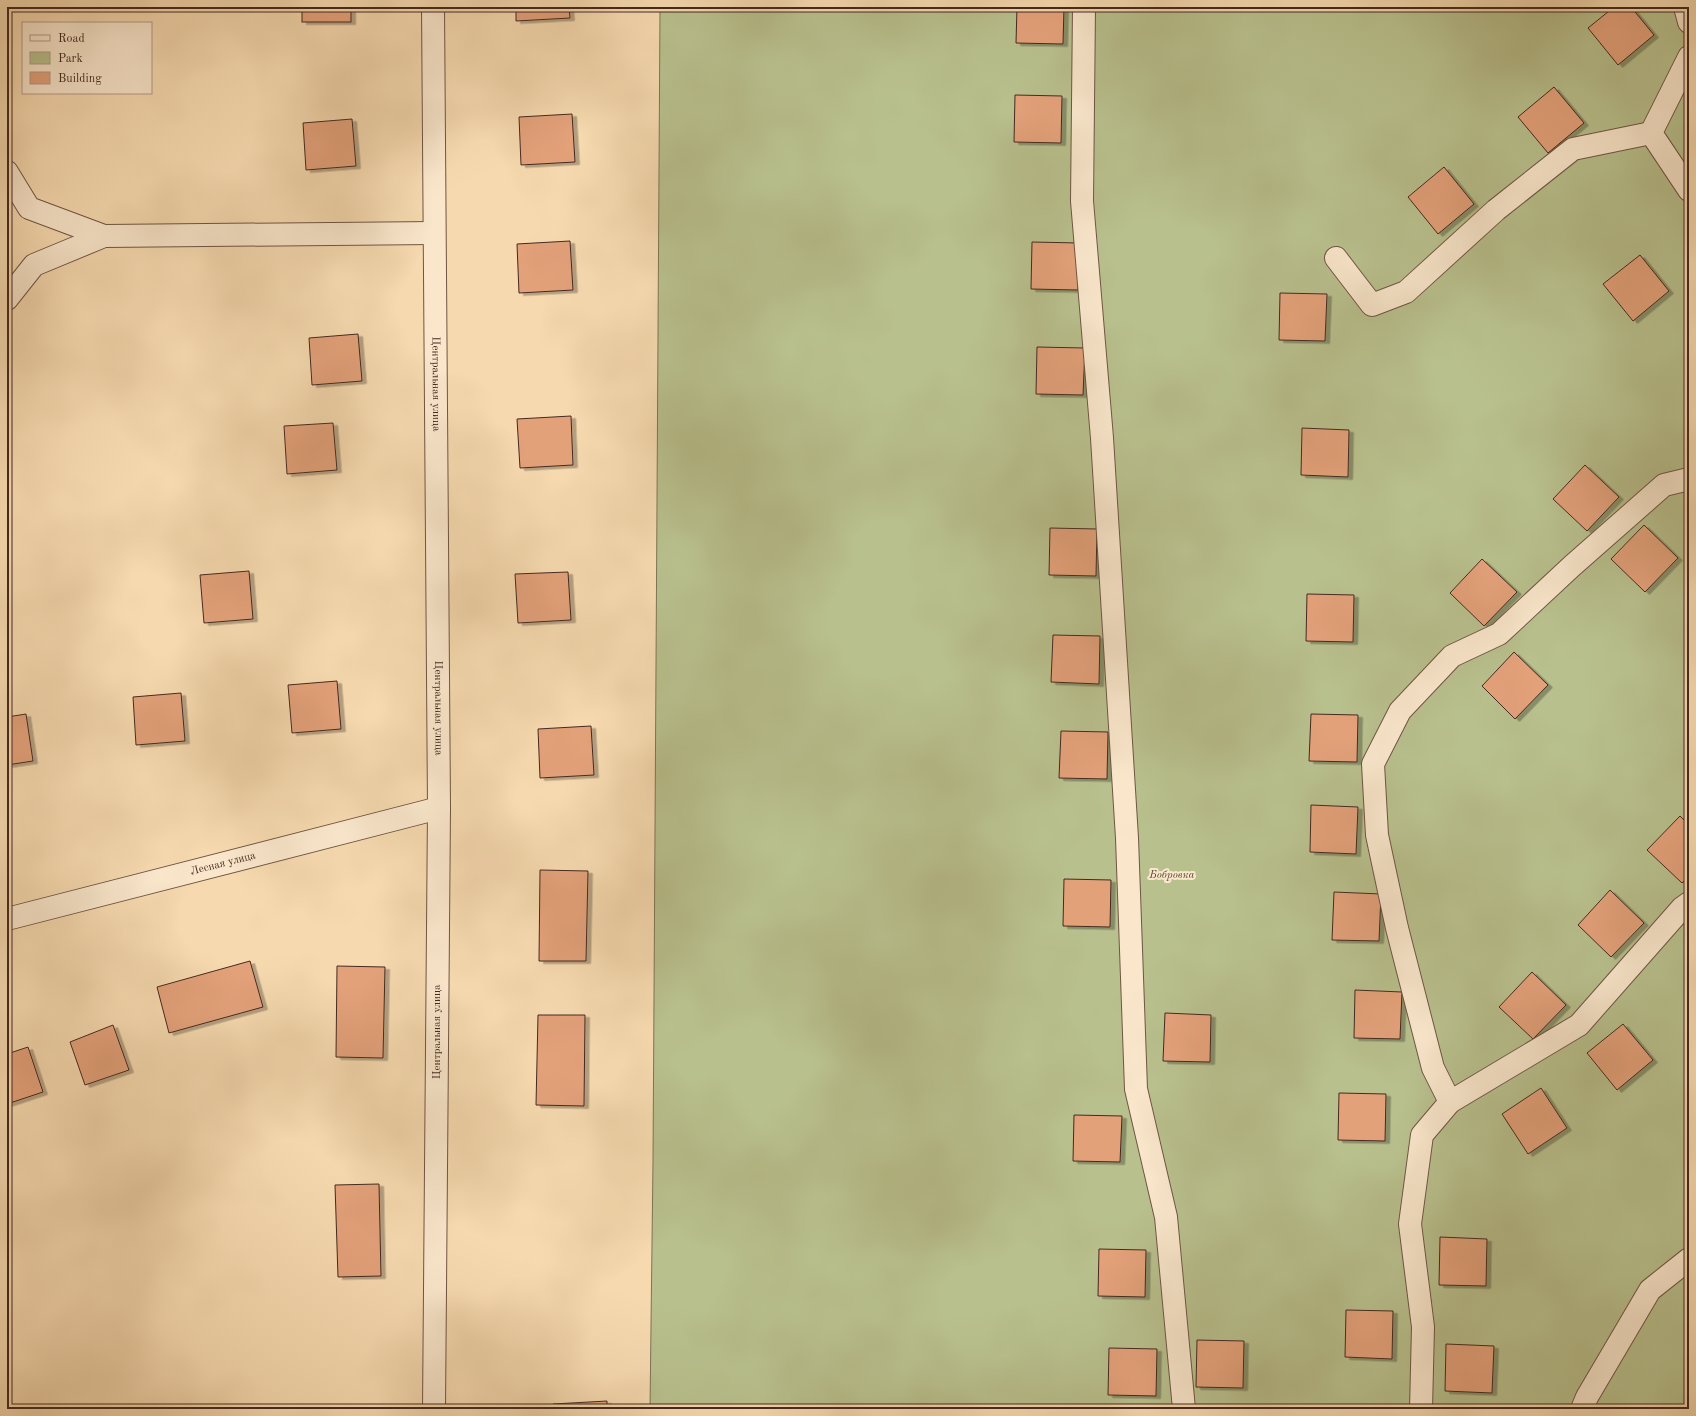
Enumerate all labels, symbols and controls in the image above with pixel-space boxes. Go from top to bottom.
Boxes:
legend [22,22,152,94]
text: Road [58,33,85,45]
text: Park [58,53,83,65]
text: Building [58,73,102,85]
street label: Центральная улица [430,337,442,432]
street label: Центральная улица [432,661,444,756]
street label: Лесная улица [189,850,257,877]
park label: Бобровка [1149,870,1195,881]
street label: Центральная улица [432,984,443,1079]

